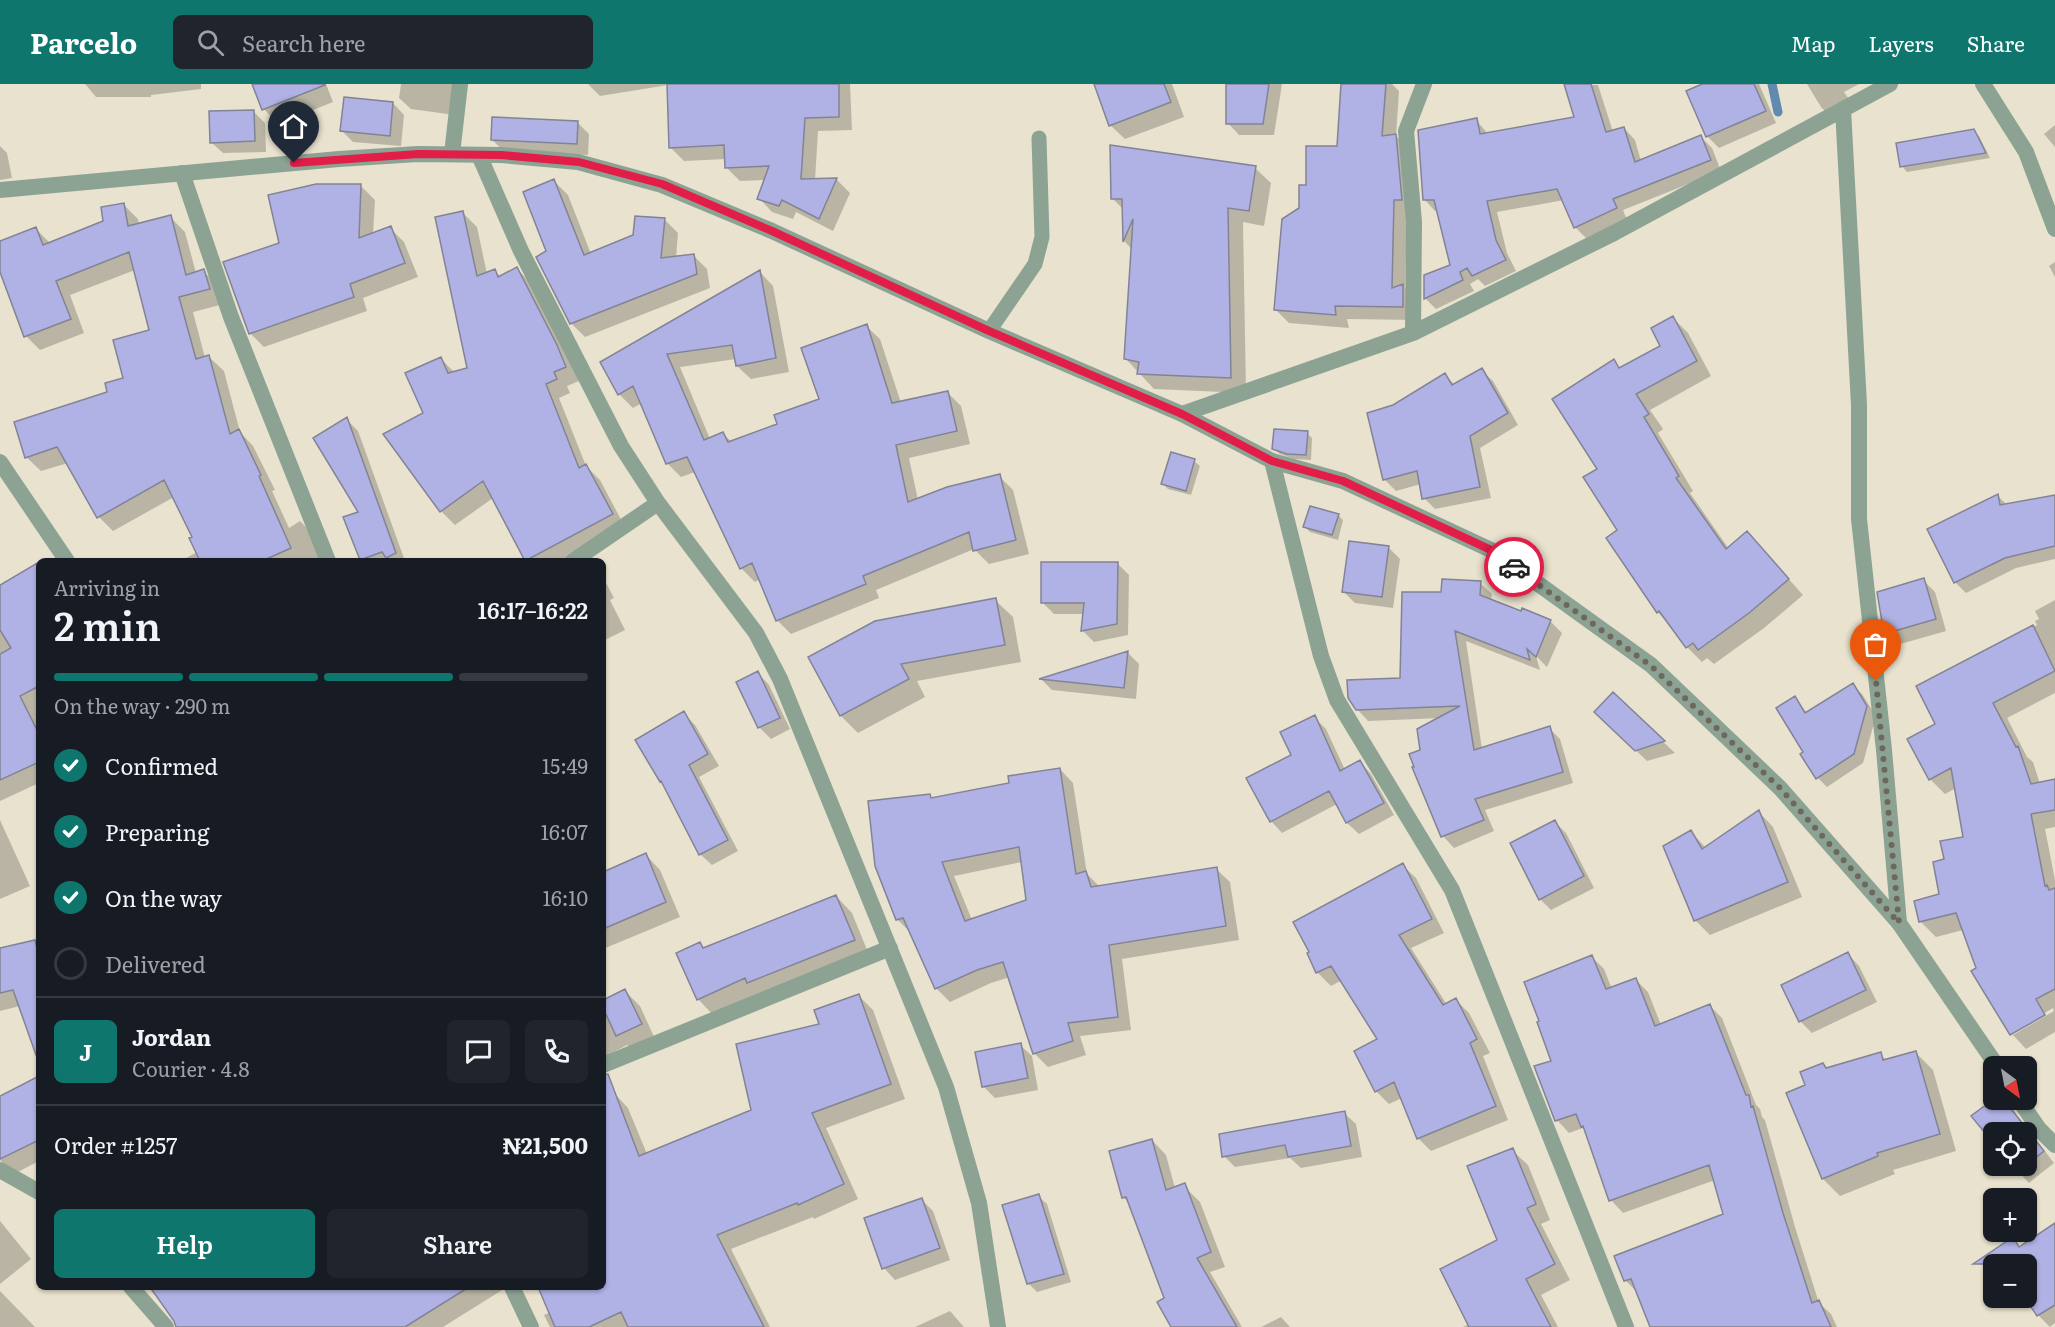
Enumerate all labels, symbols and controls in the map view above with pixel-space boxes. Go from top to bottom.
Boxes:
search box [173,15,593,69]
text: Parcelo [30,21,137,63]
icon: search [194,26,227,59]
text: Search here [242,26,366,59]
text: Map [1791,27,1836,58]
text: Layers [1869,27,1934,58]
text: Share [1967,27,2025,58]
pin [268,101,319,163]
icon: home [277,110,310,143]
courier [1484,537,1544,597]
icon: car [1498,551,1531,584]
text: Arriving in [54,572,160,602]
text: 16:17–16:22 [478,593,588,626]
text: 2 min [54,595,161,653]
pin [1850,619,1901,681]
icon: bag [1859,628,1892,661]
text: On the way · 290 m [54,690,230,720]
icon: check [54,749,87,782]
text: Confirmed [105,749,218,782]
text: 15:49 [542,750,588,780]
icon: check [54,815,87,848]
text: Preparing [105,815,209,848]
text: 16:07 [541,816,588,846]
icon: check [54,881,87,914]
text: On the way [105,881,222,914]
text: 16:10 [543,882,588,912]
text: Delivered [105,947,206,980]
text: Jordan [132,1020,211,1053]
button: chat [447,1020,510,1083]
button: phone [525,1020,588,1083]
text: J [79,1035,92,1068]
text: Courier · 4.8 [132,1053,249,1083]
north arrow [1983,1056,2037,1110]
map controls [1983,1056,2037,1308]
button: locate [1983,1122,2037,1176]
text: Order #1257 [54,1128,177,1161]
text: ₦21,500 [502,1128,588,1161]
button: + [1983,1188,2037,1242]
button: Help [54,1209,315,1278]
button: Share [327,1209,588,1278]
button: − [1983,1254,2037,1308]

